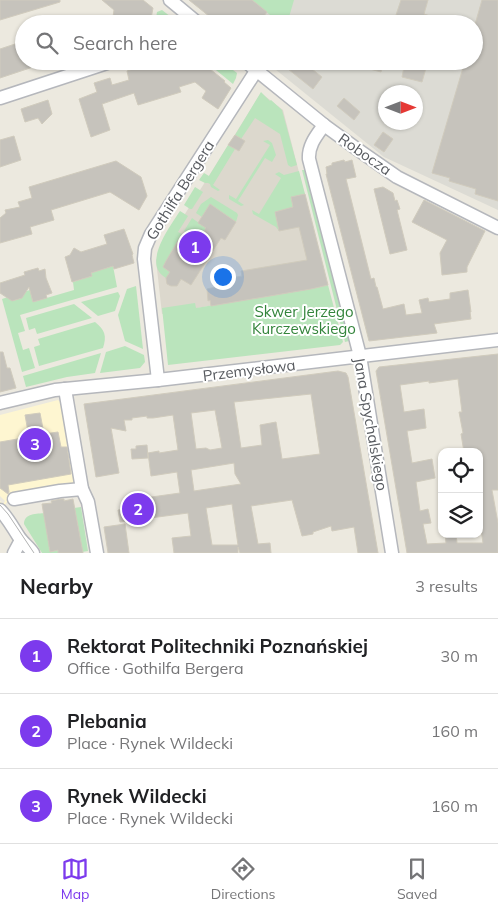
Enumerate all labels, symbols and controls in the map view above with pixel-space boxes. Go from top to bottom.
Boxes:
search box [15,15,483,70]
icon: search [33,29,61,57]
text: Search here [73,31,177,55]
north arrow [378,85,423,130]
street label: Robocza [335,129,395,179]
street label: Gothilfa Bergera [142,137,218,243]
pin: 1 [179,228,211,266]
your location [210,264,236,290]
park label: Skwer Jerzego Kurczewskiego [252,302,356,338]
street label: Przemysłowa [202,355,296,385]
street label: Jana Spychalskiego [350,356,392,492]
pin: 3 [19,425,51,463]
map controls [438,448,483,538]
button: locate [438,448,483,493]
pin: 2 [122,490,154,528]
button: layers [438,493,483,538]
text: Nearby [20,573,93,599]
text: 3 results [415,576,478,596]
text: Rektorat Politechniki Poznańskiej [67,634,368,658]
text: 1 [31,646,41,666]
text: 30 m [441,646,478,666]
text: Office · Gothilfa Bergera [67,658,244,678]
text: Plebania [67,709,147,733]
text: 2 [31,721,41,741]
text: 160 m [431,721,478,741]
text: Place · Rynek Wildecki [67,733,233,753]
text: Rynek Wildecki [67,784,207,808]
text: 3 [31,796,41,816]
text: 160 m [431,796,478,816]
text: Place · Rynek Wildecki [67,808,233,828]
tab: Map [61,855,89,903]
tab: Directions [211,855,276,903]
tab: Saved [397,855,437,903]

